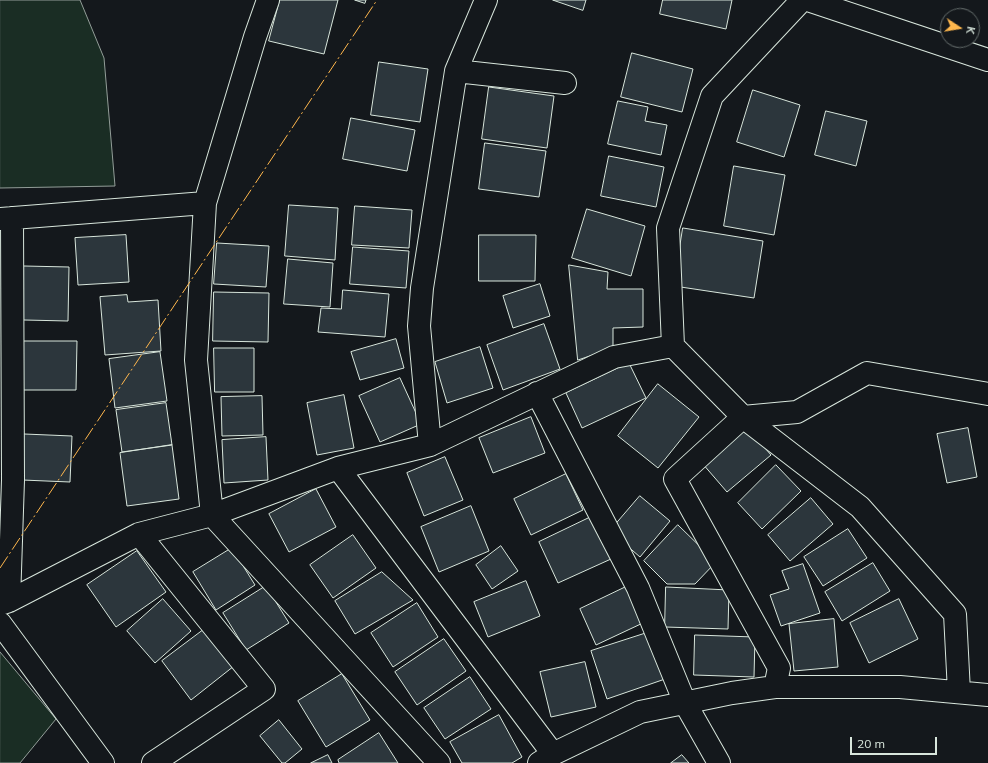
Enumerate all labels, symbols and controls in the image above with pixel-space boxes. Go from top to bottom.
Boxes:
north arrow [940,8,980,48]
text: K [963,25,978,35]
scale bar [852,729,939,755]
text: 20 m [857,736,885,751]

